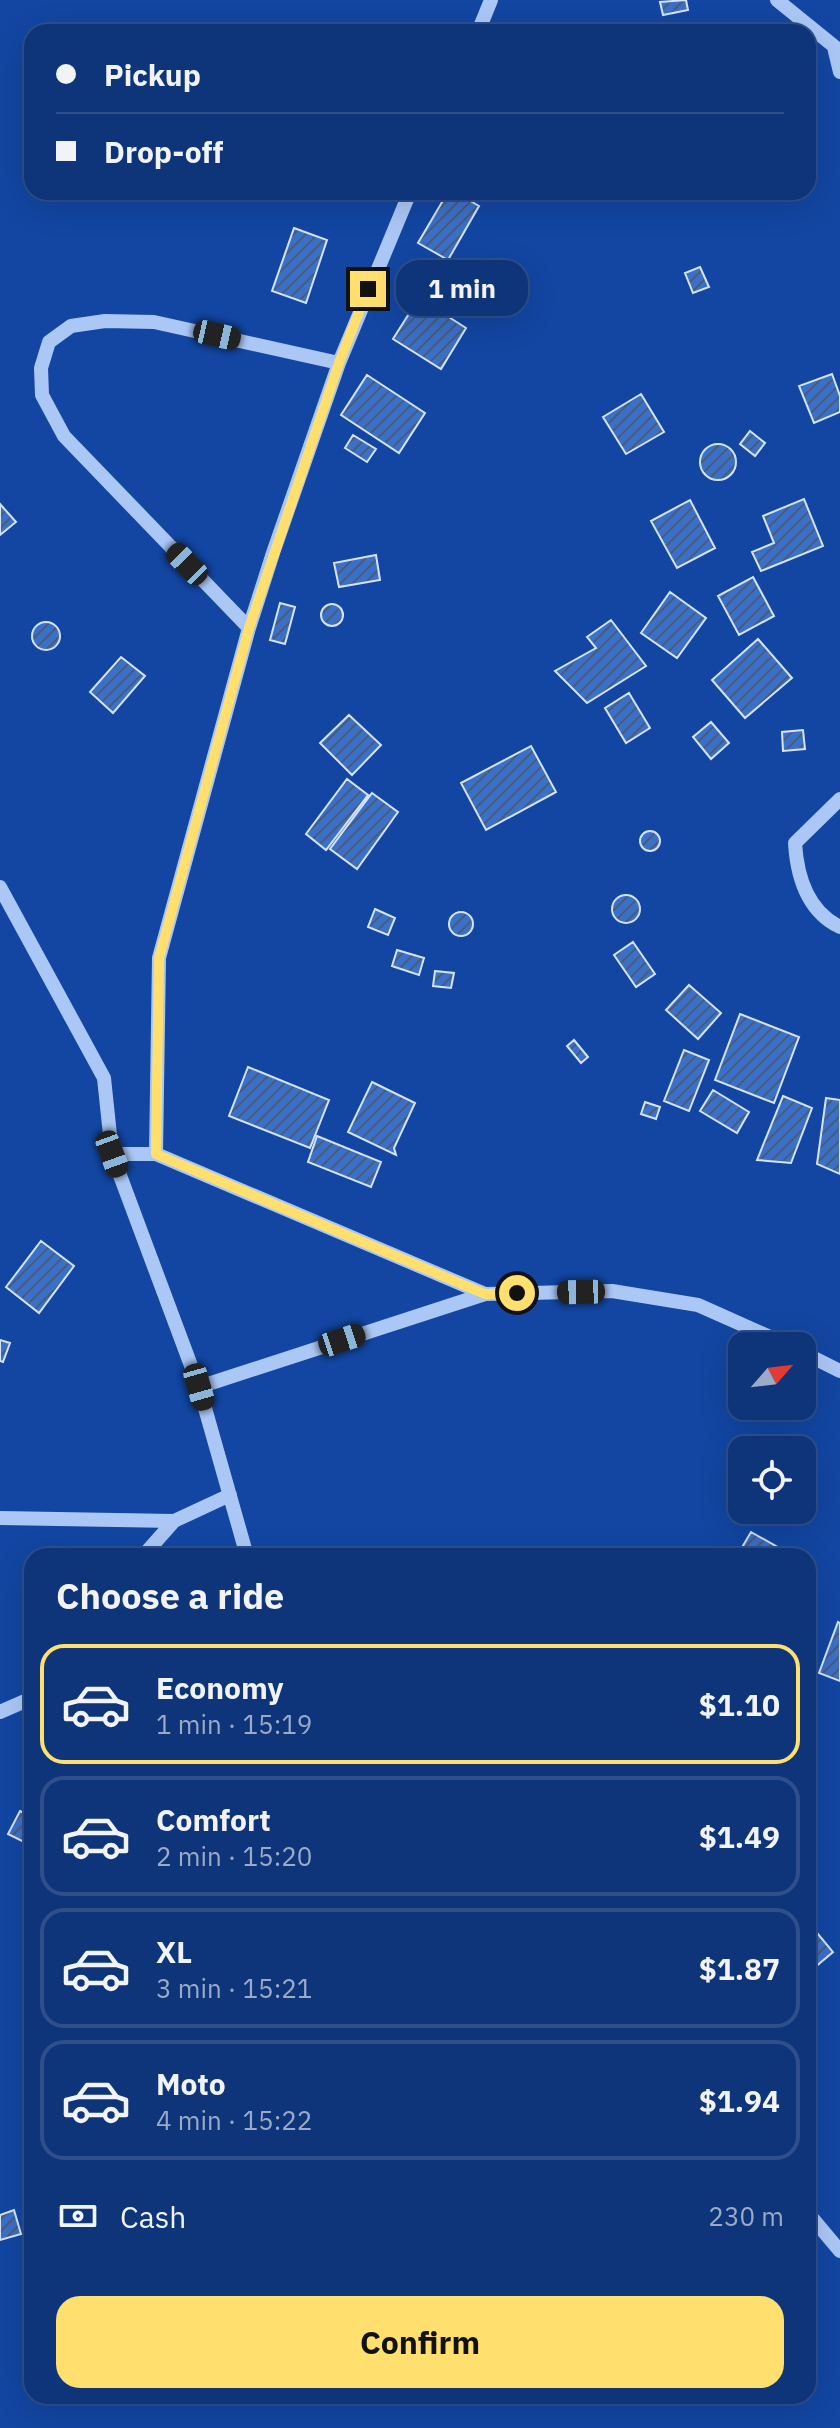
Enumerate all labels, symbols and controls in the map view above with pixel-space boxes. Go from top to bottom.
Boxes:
text: Pickup [104,55,201,94]
text: Drop-off [104,132,223,171]
callout: 1 min [396,261,528,317]
route end [350,271,386,307]
text: 1 min [428,271,496,305]
car [191,318,243,352]
car [162,538,212,590]
car [93,1127,131,1181]
route start [499,1275,535,1311]
car [557,1280,605,1304]
car [315,1321,369,1359]
north arrow [728,1332,816,1420]
map controls [728,1332,816,1524]
car [181,1361,217,1413]
button: locate [728,1436,816,1524]
text: Choose a ride [56,1572,284,1619]
icon: car [60,1668,132,1740]
text: Economy [156,1668,284,1707]
text: $1.10 [699,1685,780,1724]
text: 1 min · 15:19 [156,1707,312,1741]
icon: car [60,1800,132,1872]
text: Comfort [156,1800,271,1839]
text: $1.49 [699,1817,780,1856]
text: 2 min · 15:20 [156,1839,312,1873]
icon: car [60,1932,132,2004]
text: XL [156,1932,192,1971]
text: $1.87 [699,1949,780,1988]
text: 3 min · 15:21 [156,1971,312,2005]
icon: car [60,2064,132,2136]
text: Moto [156,2064,226,2103]
text: $1.94 [699,2081,780,2120]
text: 4 min · 15:22 [156,2103,312,2137]
icon: cash [56,2194,100,2238]
text: Cash [120,2197,186,2236]
text: 230 m [708,2199,784,2233]
button: Confirm [56,2296,784,2388]

